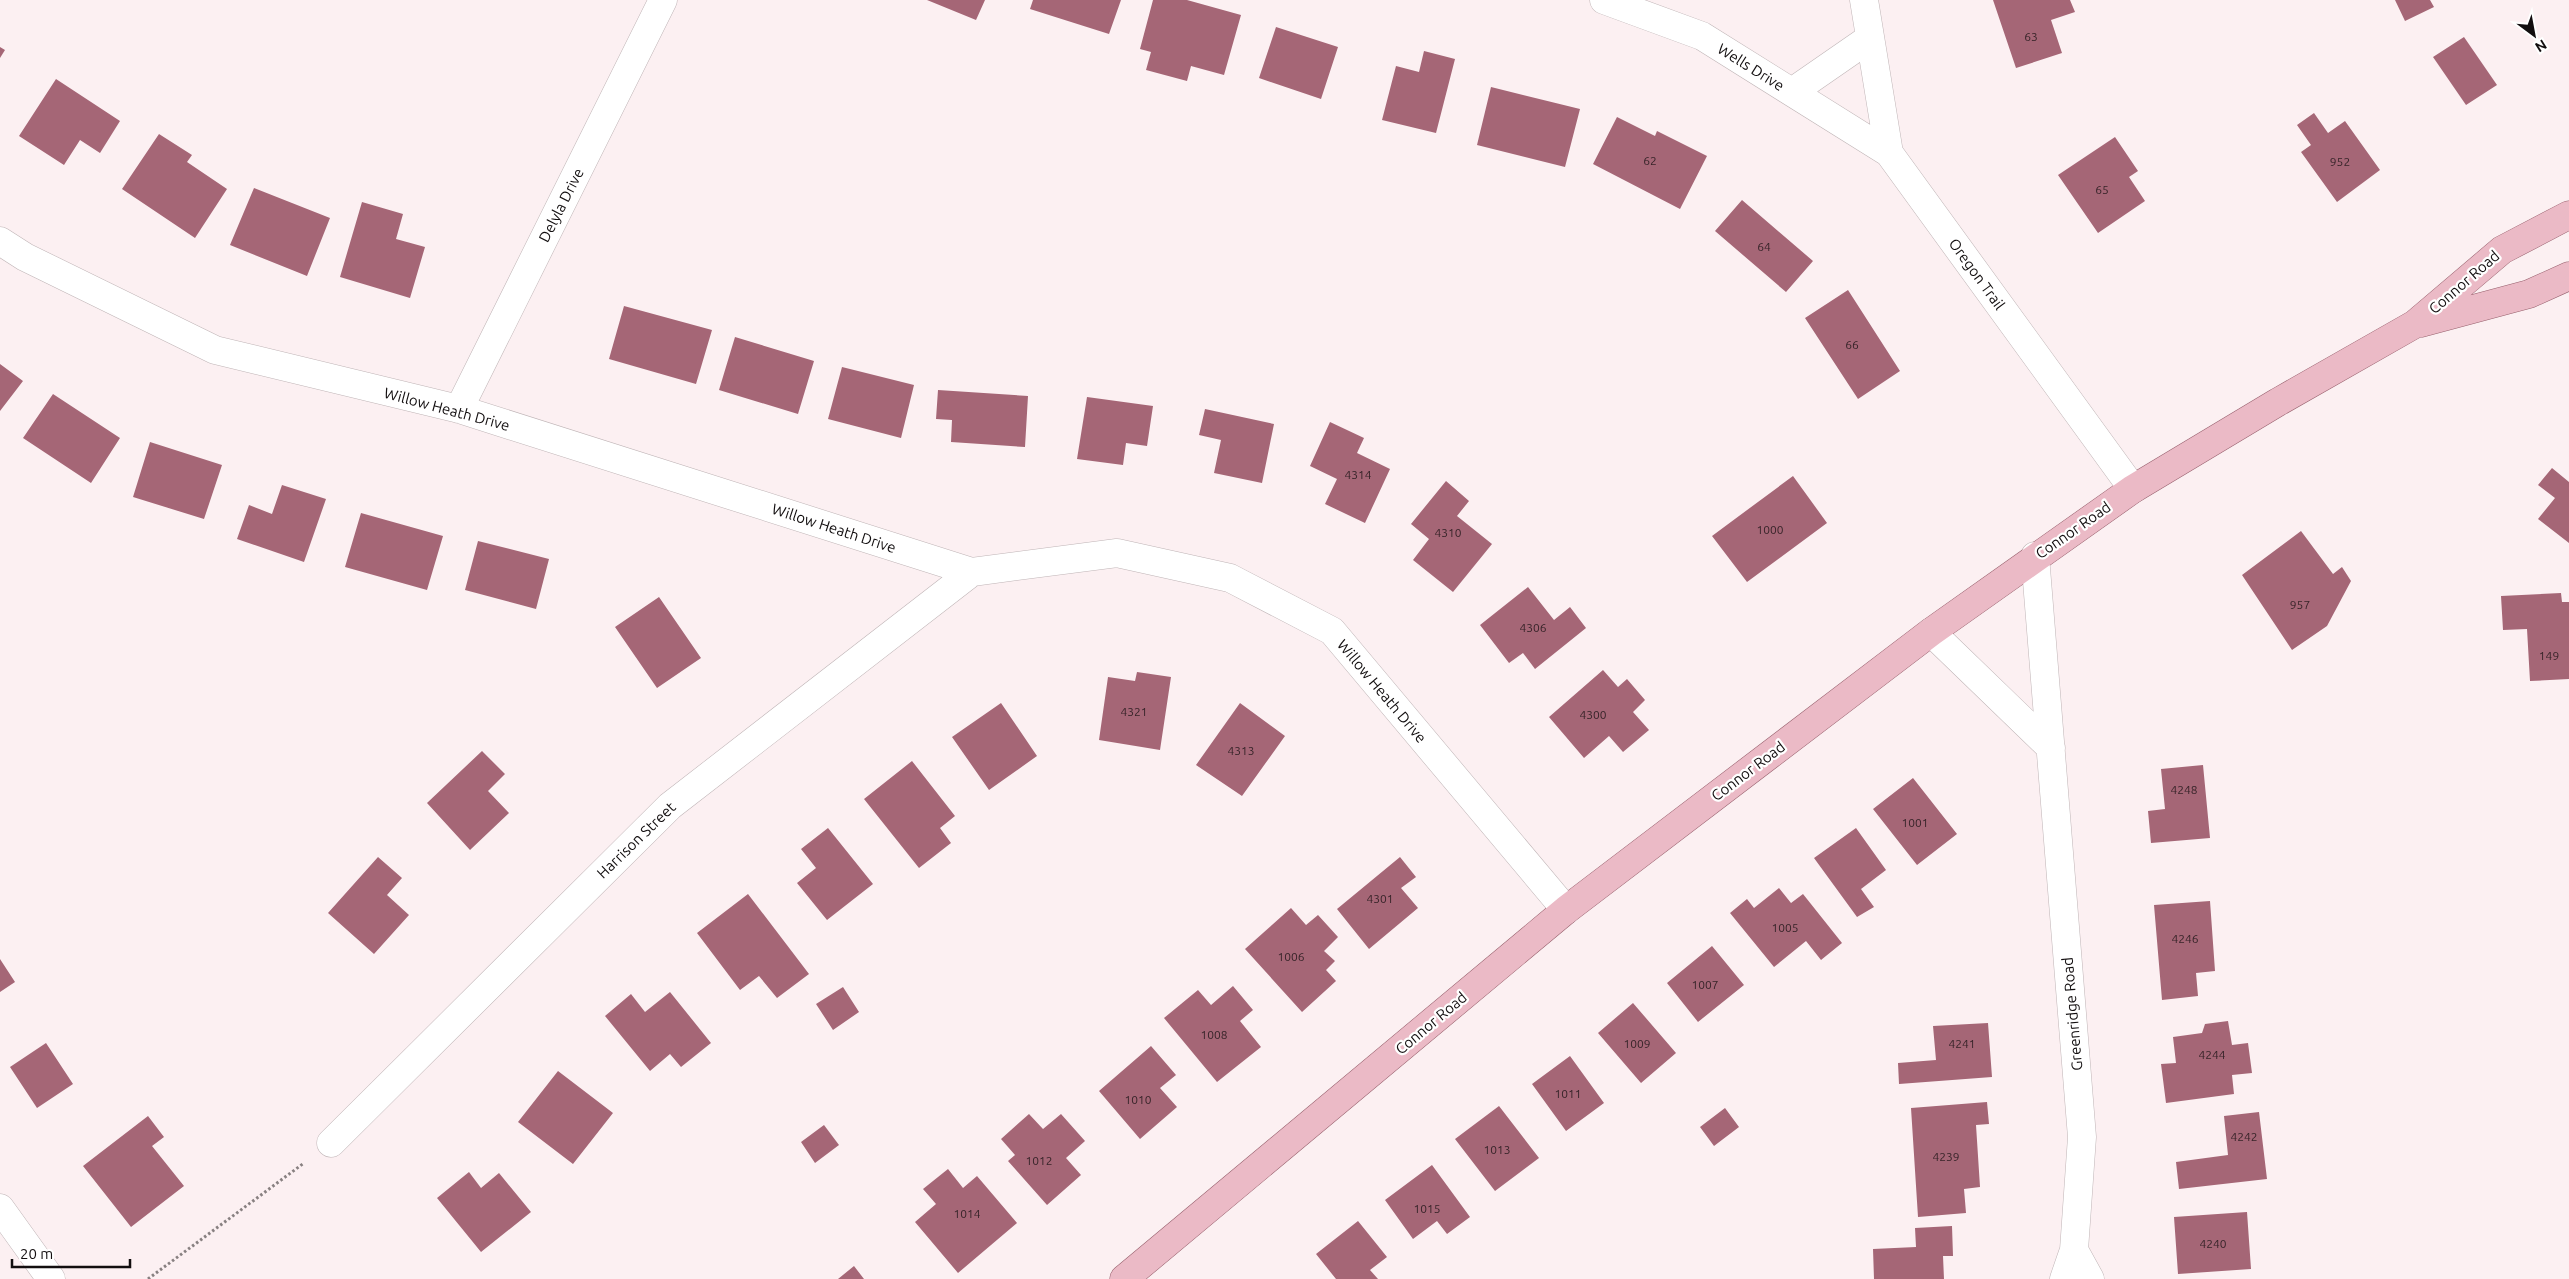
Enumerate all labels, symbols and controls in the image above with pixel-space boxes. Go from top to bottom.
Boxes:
north arrow [2509,10,2559,60]
house number: 63 [2024,30,2038,43]
text: N [2532,36,2550,56]
street label: Wells Drive [1715,40,1787,94]
house number: 62 [1643,154,1657,167]
house number: 952 [2330,155,2350,168]
street label: Delyla Drive [535,165,587,245]
house number: 65 [2095,183,2109,196]
street label: Oregon Trail [1946,235,2009,313]
house number: 64 [1757,240,1771,253]
street label: Connor Road [2425,247,2503,317]
house number: 66 [1845,338,1859,351]
street label: Willow Heath Drive [382,384,512,434]
house number: 4314 [1344,468,1372,481]
street label: Connor Road [2032,498,2114,562]
street label: Willow Heath Drive [770,500,898,556]
house number: 1000 [1756,523,1784,536]
house number: 4310 [1434,526,1462,539]
house number: 957 [2290,598,2310,611]
house number: 4306 [1519,621,1547,634]
street label: Willow Heath Drive [1334,636,1430,746]
house number: 149 [2539,649,2559,662]
house number: 4321 [1120,705,1148,718]
house number: 4300 [1579,708,1607,721]
street label: Connor Road [1708,738,1788,804]
house number: 4313 [1227,744,1255,757]
house number: 4248 [2170,783,2198,796]
street label: Harrison Street [593,798,679,882]
house number: 1001 [1901,816,1929,829]
house number: 4301 [1366,892,1394,905]
house number: 1005 [1771,921,1799,934]
house number: 4246 [2171,932,2199,945]
house number: 1006 [1277,950,1305,963]
street label: Greenridge Road [2059,957,2085,1071]
house number: 1007 [1691,978,1719,991]
street label: Connor Road [1392,988,1470,1058]
house number: 1008 [1200,1028,1228,1041]
house number: 1009 [1623,1037,1651,1050]
house number: 4241 [1948,1037,1976,1050]
house number: 4244 [2198,1048,2226,1061]
house number: 1011 [1554,1087,1582,1100]
house number: 1010 [1124,1093,1152,1106]
house number: 4242 [2230,1130,2258,1143]
house number: 1013 [1483,1143,1511,1156]
house number: 4239 [1932,1150,1960,1163]
house number: 1012 [1025,1154,1053,1167]
house number: 1015 [1413,1202,1441,1215]
house number: 1014 [953,1207,981,1220]
scale bar [12,1236,130,1268]
house number: 4240 [2199,1237,2227,1250]
text: 20 m [20,1245,53,1262]

